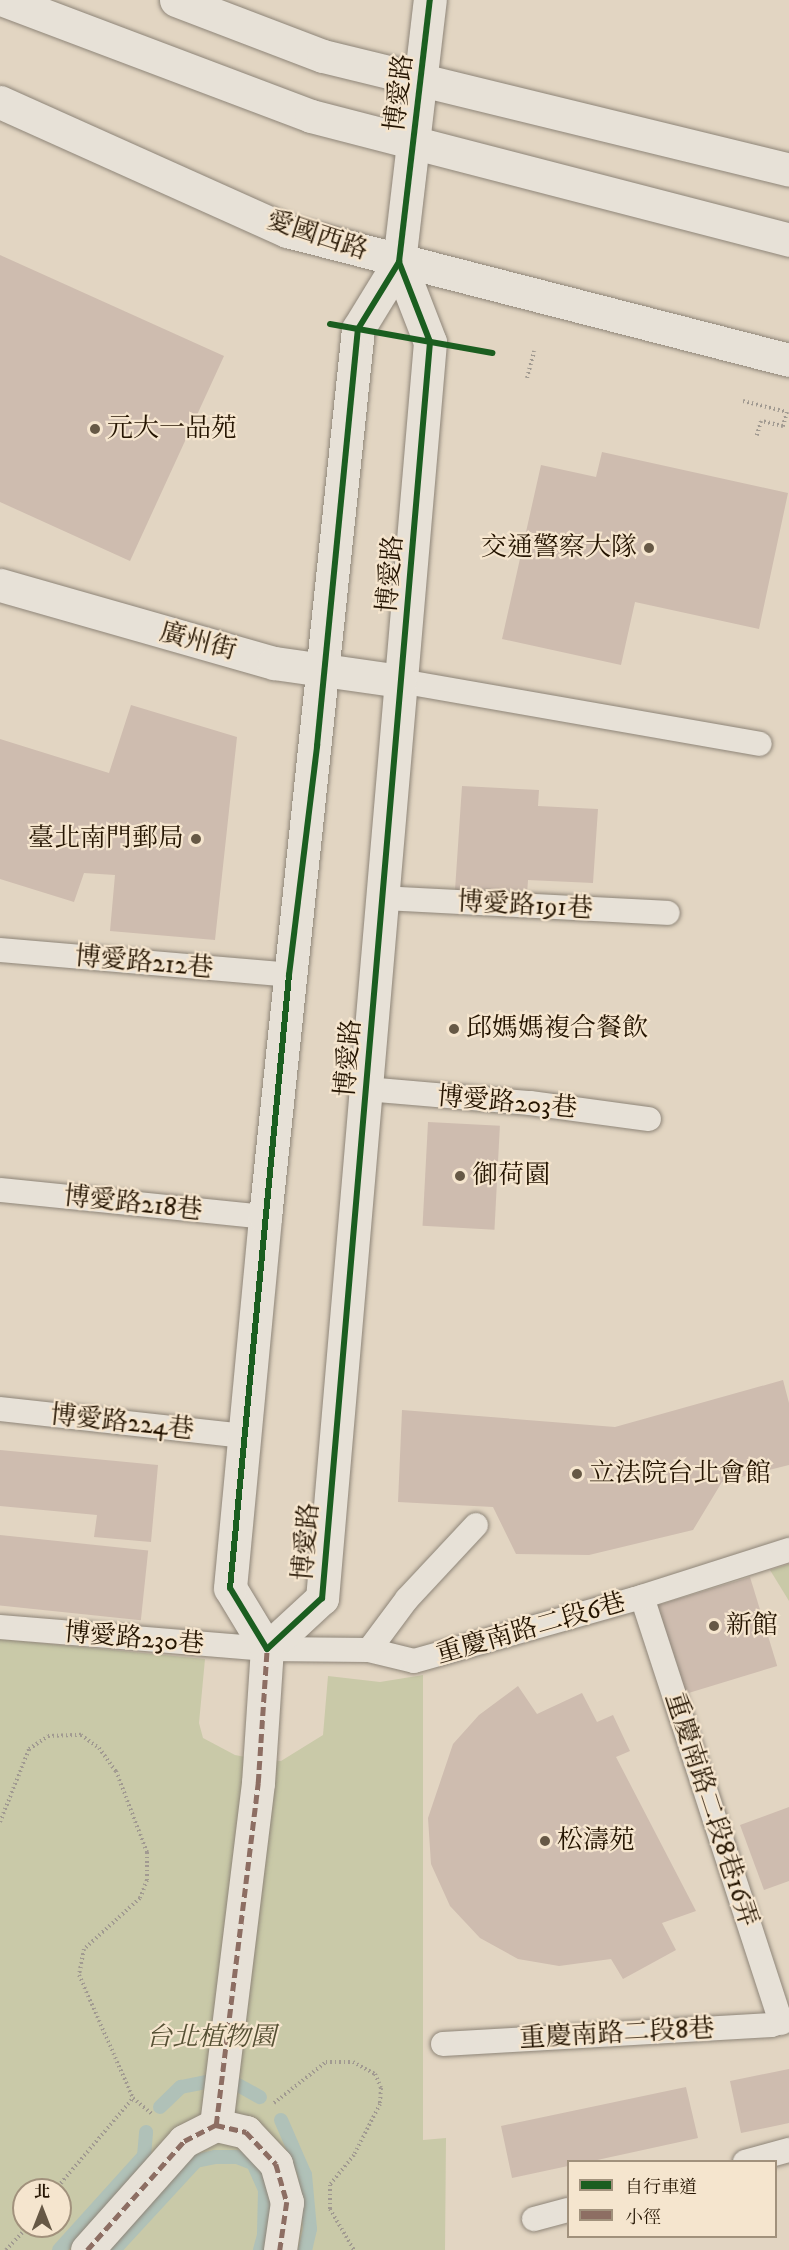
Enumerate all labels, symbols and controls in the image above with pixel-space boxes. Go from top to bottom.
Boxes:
street label: 博愛路 [380,52,420,134]
street label: 愛國西路 [263,205,371,267]
place label: 元大一品苑 [107,413,237,445]
marker: 元大一品苑 [88,422,102,436]
place label: 交通警察大隊 [481,532,637,564]
street label: 博愛路 [372,534,410,614]
marker: 交通警察大隊 [642,541,656,555]
street label: 廣州街 [156,617,240,667]
place label: 臺北南門郵局 [28,823,184,855]
marker: 臺北南門郵局 [189,832,203,846]
street label: 博愛路191巷 [456,887,594,925]
street label: 博愛路212巷 [73,941,215,985]
place label: 邱媽媽複合餐飲 [466,1013,648,1045]
street label: 博愛路 [330,1018,368,1098]
marker: 邱媽媽複合餐飲 [447,1022,461,1036]
street label: 博愛路203巷 [436,1081,578,1125]
place label: 御荷園 [472,1160,550,1192]
marker: 御荷園 [453,1169,467,1183]
street label: 博愛路218巷 [62,1181,204,1227]
street label: 博愛路224巷 [49,1400,195,1446]
place label: 立法院台北會館 [589,1458,771,1490]
marker: 立法院台北會館 [570,1467,584,1481]
street label: 博愛路 [288,1502,326,1582]
street label: 重慶南路二段6巷 [433,1587,629,1671]
place label: 新館 [726,1610,778,1642]
street label: 博愛路230巷 [63,1617,205,1661]
marker: 新館 [707,1619,721,1633]
street label: 重慶南路二段8巷16弄 [658,1689,764,1931]
place label: 松濤苑 [557,1825,635,1857]
marker: 松濤苑 [538,1834,552,1848]
street label: 重慶南路二段8巷 [519,2013,715,2055]
park label: 台北植物園 [146,2022,276,2054]
legend [567,2160,777,2238]
text: 自行車道 [625,2177,697,2199]
north arrow [12,2178,72,2238]
text: 北 [34,2182,50,2202]
text: 小徑 [625,2207,661,2229]

